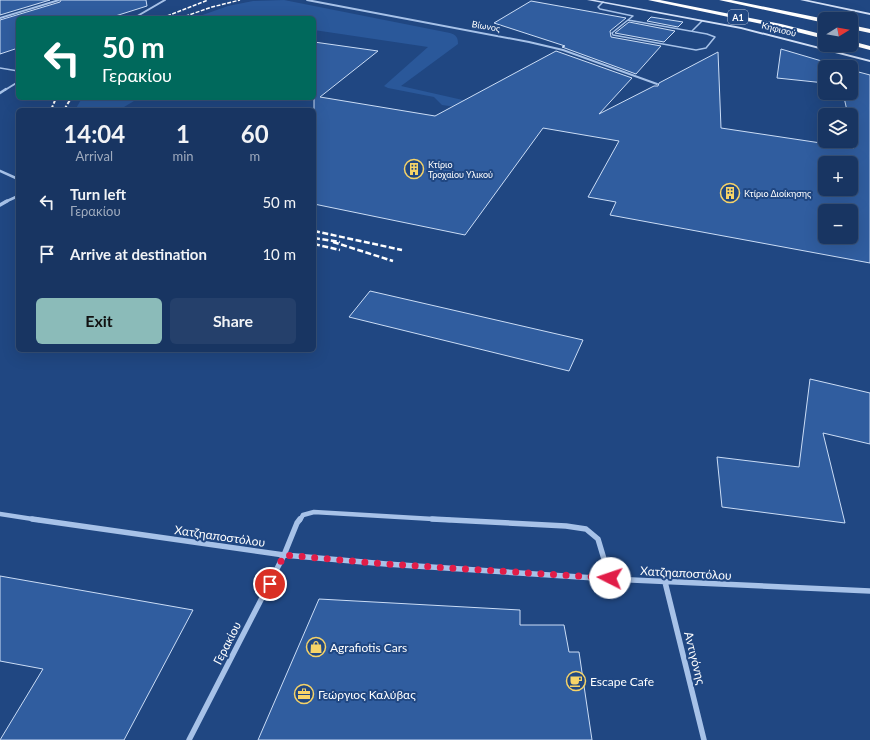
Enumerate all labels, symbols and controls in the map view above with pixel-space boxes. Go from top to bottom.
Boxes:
road number: Α1 [728,10,748,24]
north arrow [818,12,858,52]
map controls [818,12,858,244]
street label: Βίωνος [471,18,502,34]
street label: Κηφισού [760,19,798,39]
text: 50 m [102,30,165,64]
icon: left [36,32,88,84]
button: search [818,60,858,100]
text: Γερακίου [102,64,172,86]
button: layers [818,108,858,148]
text: 14:04 [63,119,125,148]
text: 1 [176,119,190,148]
text: 60 [241,119,269,148]
text: Arrival [76,148,113,164]
text: min [172,148,194,164]
text: m [249,148,260,164]
button: + [818,156,858,196]
building icon: Κτίριο Τροχαίου Υλικού [403,158,425,180]
place label: Κτίριο Τροχαίου Υλικού [428,159,493,180]
building icon: Κτίριο Διοίκησης [719,182,741,204]
text: Turn left [70,185,126,203]
place label: Κτίριο Διοίκησης [744,188,812,199]
icon: left [36,191,58,213]
text: 50 m [262,193,296,211]
text: Γερακίου [70,203,121,219]
button: − [818,204,858,244]
icon: arrive [36,243,58,265]
text: Arrive at destination [70,245,207,263]
text: 10 m [262,245,296,263]
button: Exit [36,298,162,344]
button: Share [170,298,296,344]
street label: Χατζηαποστόλου [174,522,266,550]
position arrow [589,557,631,599]
street label: Χατζηαποστόλου [640,563,732,583]
pin [253,567,287,601]
icon: arrive [259,573,281,595]
street label: Γερακίου [210,619,244,667]
street label: Αντιγόνης [681,630,709,686]
shop icon: Agrafiotis Cars [305,636,327,658]
place label: Agrafiotis Cars [330,640,407,655]
cafe icon: Escape Cafe [565,670,587,692]
place label: Escape Cafe [590,674,654,689]
office icon: Γεώργιος Καλύβας [293,683,315,705]
place label: Γεώργιος Καλύβας [318,687,416,702]

